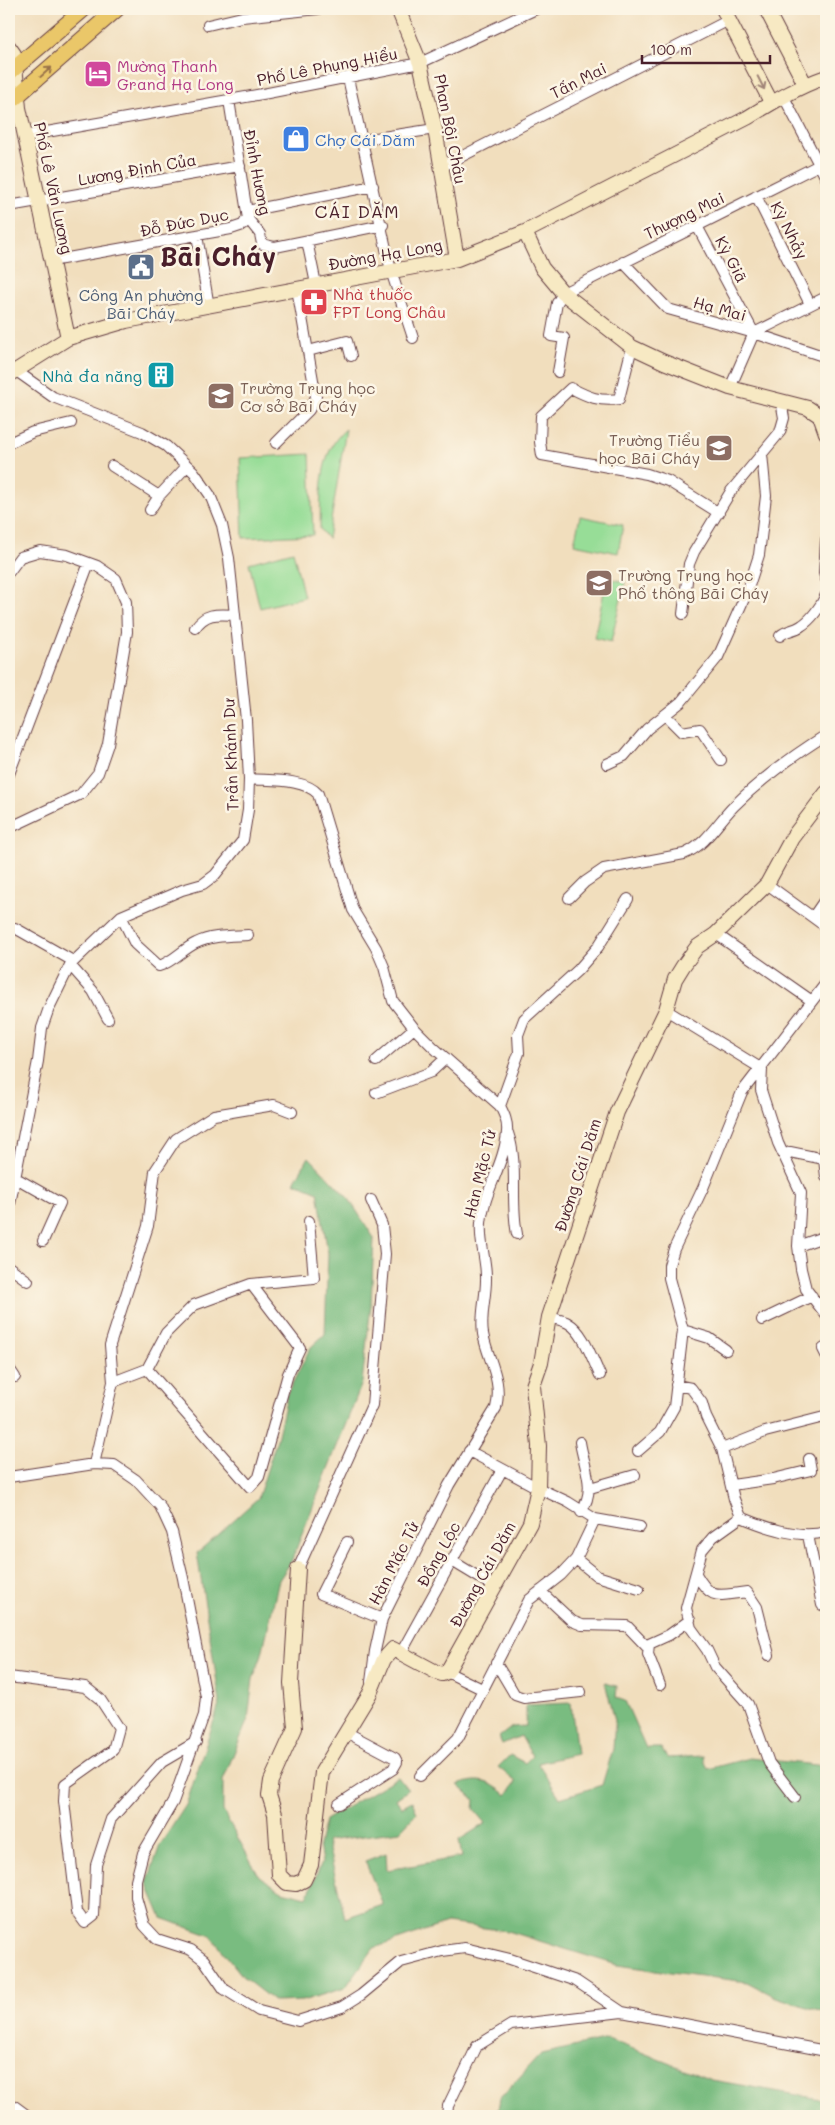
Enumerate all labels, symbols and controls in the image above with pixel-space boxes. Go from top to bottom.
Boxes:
scale bar [642,32,770,64]
text: 100 m [650,39,692,59]
street label: Phố Lê Phụng Hiểu [255,42,399,90]
place label: Mường Thanh Grand Hạ Long [117,55,234,94]
street label: Tấn Mai [546,57,610,103]
hotel icon: Mường Thanh Grand Hạ Long [83,59,113,89]
one-way arrow [39,66,52,77]
street label: Phan Bội Châu [430,72,472,186]
one-way arrow [757,75,767,90]
street label: Phố Lê Văn Lương [30,120,78,256]
shop icon: Chợ Cái Dăm [281,124,311,154]
street label: Đỉnh Hương [239,127,277,217]
place label: Chợ Cái Dăm [315,129,415,150]
street label: Lương Định Của [76,148,198,190]
street label: Thượng Mai [640,186,728,244]
street label: Kỳ Nhảy [766,197,814,263]
district label: CÁI DĂM [314,199,400,223]
street label: Đỗ Đức Dục [138,203,230,241]
street label: Kỳ Giã [711,232,753,286]
street label: Đường Hạ Long [326,234,444,274]
district label: Bãi Cháy [160,239,276,273]
public building icon: Công An phường Bãi Cháy [126,252,156,282]
place label: Nhà thuốc FPT Long Châu [333,283,446,322]
place label: Công An phường Bãi Cháy [79,284,203,323]
pharmacy icon: Nhà thuốc FPT Long Châu [299,287,329,317]
street label: Hạ Mai [691,291,749,325]
building icon: Nhà đa năng [146,360,176,390]
place label: Nhà đa năng [42,365,142,386]
place label: Trường Trung học Cơ sở Bãi Cháy [240,377,375,416]
school or university icon: Trường Trung học Cơ sở Bãi Cháy [206,381,236,411]
place label: Trường Tiểu học Bãi Cháy [598,429,700,468]
school or university icon: Trường Tiểu học Bãi Cháy [704,433,734,463]
place label: Trường Trung học Phổ thông Bãi Cháy [618,564,769,603]
school or university icon: Trường Trung học Phổ thông Bãi Cháy [584,568,614,598]
street label: Trần Khánh Dư [218,697,242,812]
street label: Đường Cái Dăm [549,1116,605,1234]
street label: Hàn Mặc Tử [458,1126,500,1220]
street label: Hàn Mặc Tử [363,1517,423,1608]
street label: Đường Cái Dăm [444,1517,520,1631]
street label: Đồng Lộc [411,1518,465,1590]

